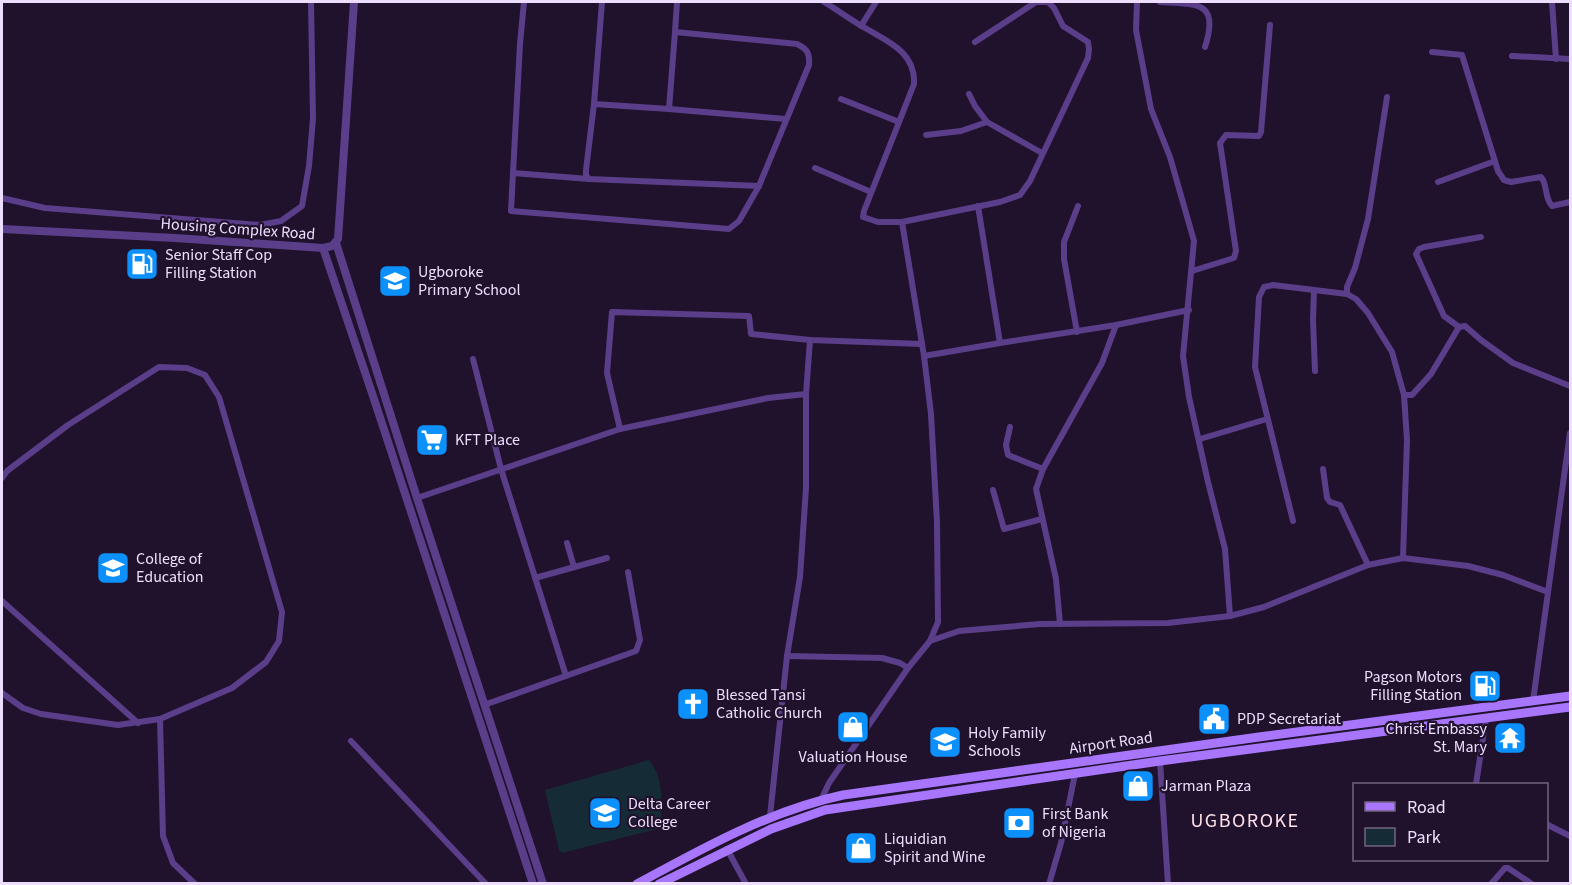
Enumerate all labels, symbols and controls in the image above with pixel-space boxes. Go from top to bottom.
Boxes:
street label: Housing Complex Road [160,213,316,245]
place label: Senior Staff Cop Filling Station [165,244,272,284]
fuel station icon: Senior Staff Cop Filling Station [124,246,160,282]
place label: Ugboroke Primary School [418,261,520,301]
school or university icon: Ugboroke Primary School [377,263,413,299]
supermarket icon: KFT Place [414,422,450,458]
place label: KFT Place [455,429,520,451]
place label: College of Education [136,548,204,588]
school or university icon: College of Education [95,550,131,586]
place label: Pagson Motors Filling Station [1364,666,1462,706]
fuel station icon: Pagson Motors Filling Station [1467,668,1503,704]
place label: Blessed Tansi Catholic Church [716,684,822,724]
church icon: Blessed Tansi Catholic Church [675,686,711,722]
public building icon: PDP Secretariat [1196,701,1232,737]
place label: PDP Secretariat [1237,708,1342,730]
shop icon: Valuation House [835,709,871,745]
place label: Christ Embassy St. Mary [1385,718,1488,758]
temple icon: Christ Embassy St. Mary [1492,720,1528,756]
place label: Holy Family Schools [968,722,1047,762]
school or university icon: Holy Family Schools [927,724,963,760]
street label: Airport Road [1068,726,1154,760]
place label: Valuation House [799,746,908,768]
shop icon: Jarman Plaza [1120,768,1156,804]
place label: Jarman Plaza [1161,775,1251,797]
legend [1353,783,1548,861]
place label: Delta Career College [628,793,711,833]
school or university icon: Delta Career College [587,795,623,831]
text: Road [1407,795,1446,820]
place label: First Bank of Nigeria [1042,803,1109,843]
bank icon: First Bank of Nigeria [1001,805,1037,841]
district label: UGBOROKE [1190,807,1300,835]
text: Park [1407,825,1441,850]
place label: Liquidian Spirit and Wine [884,828,986,868]
shop icon: Liquidian Spirit and Wine [843,830,879,866]

